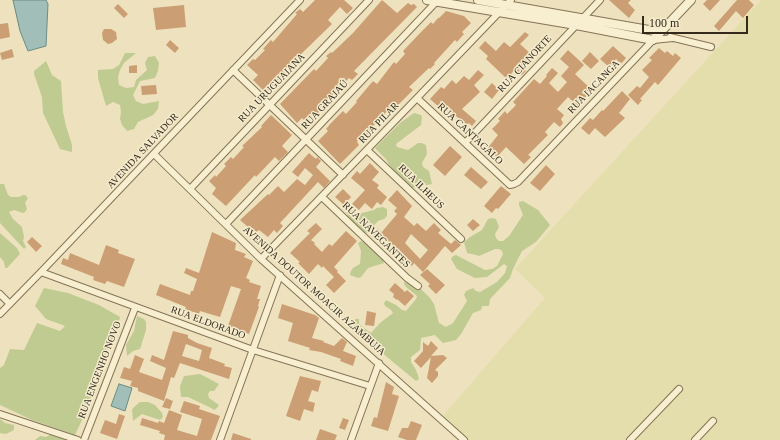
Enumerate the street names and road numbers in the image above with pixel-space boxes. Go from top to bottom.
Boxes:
street label: RUA CIANORTE [496,33,554,95]
street label: RUA URUGUAIANA [236,51,308,125]
street label: RUA IACANGA [565,58,623,116]
street label: RUA GRAJAÚ [299,78,351,132]
street label: RUA PILAR [356,100,402,146]
street label: RUA CANTAGALO [435,101,505,167]
street label: AVENIDA SALVADOR [105,111,181,191]
street label: RUA ILHEUS [396,162,446,212]
street label: RUA NAVEGANTES [340,200,412,270]
street label: AVENIDA DOUTOR MOACIR AZAMBUJA [240,224,388,358]
street label: RUA ELDORADO [169,304,247,342]
street label: RUA ENGENHO NOVO [76,320,124,420]

